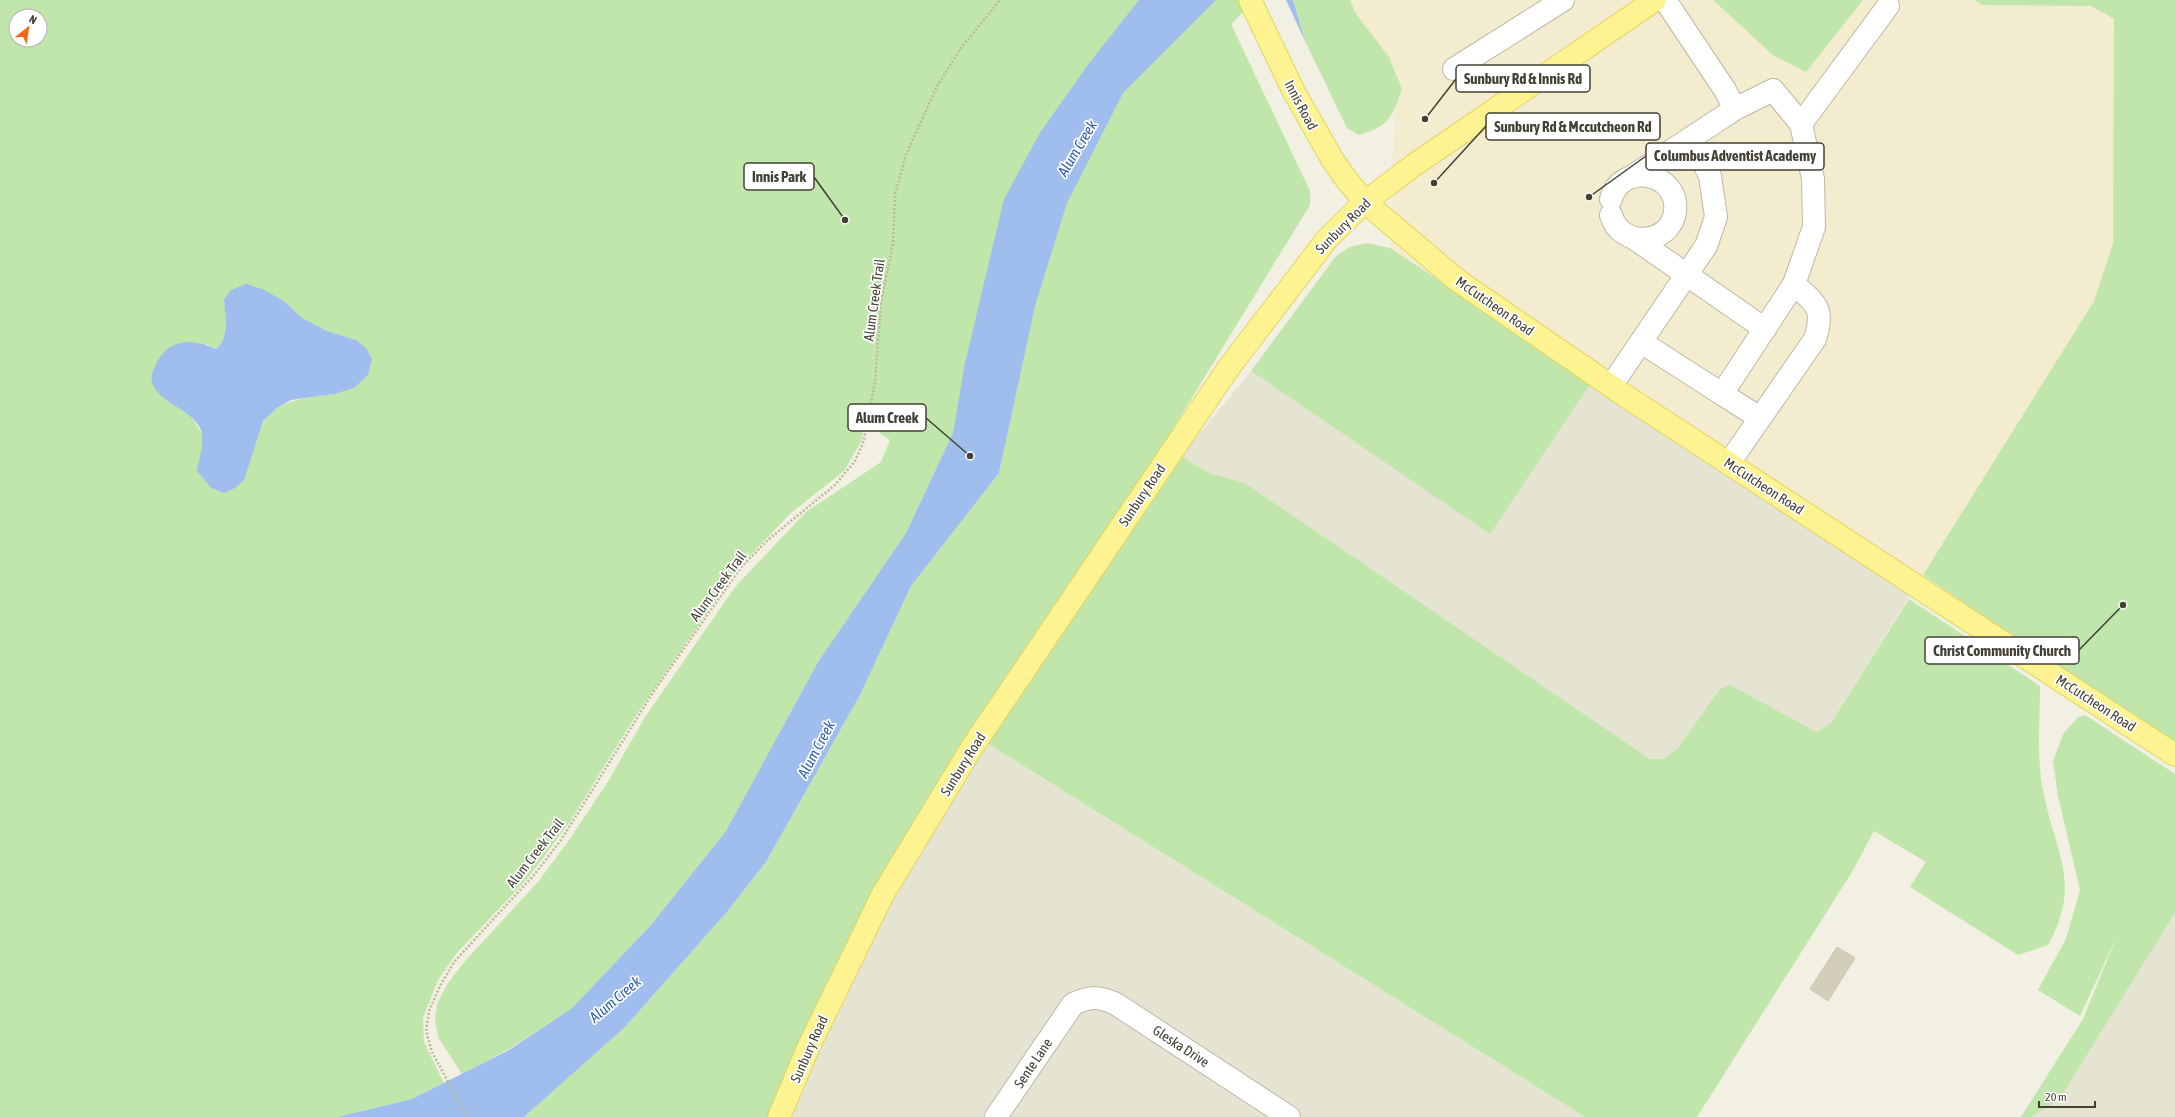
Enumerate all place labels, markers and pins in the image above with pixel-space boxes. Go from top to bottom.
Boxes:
callout: Sunbury Rd & Innis Rd [1456,65,1590,92]
callout: Sunbury Rd & Mccutcheon Rd [1486,113,1660,140]
callout: Columbus Adventist Academy [1646,143,1824,170]
callout: Innis Park [744,163,814,190]
callout: Alum Creek [848,404,926,431]
callout: Christ Community Church [1925,637,2079,664]

